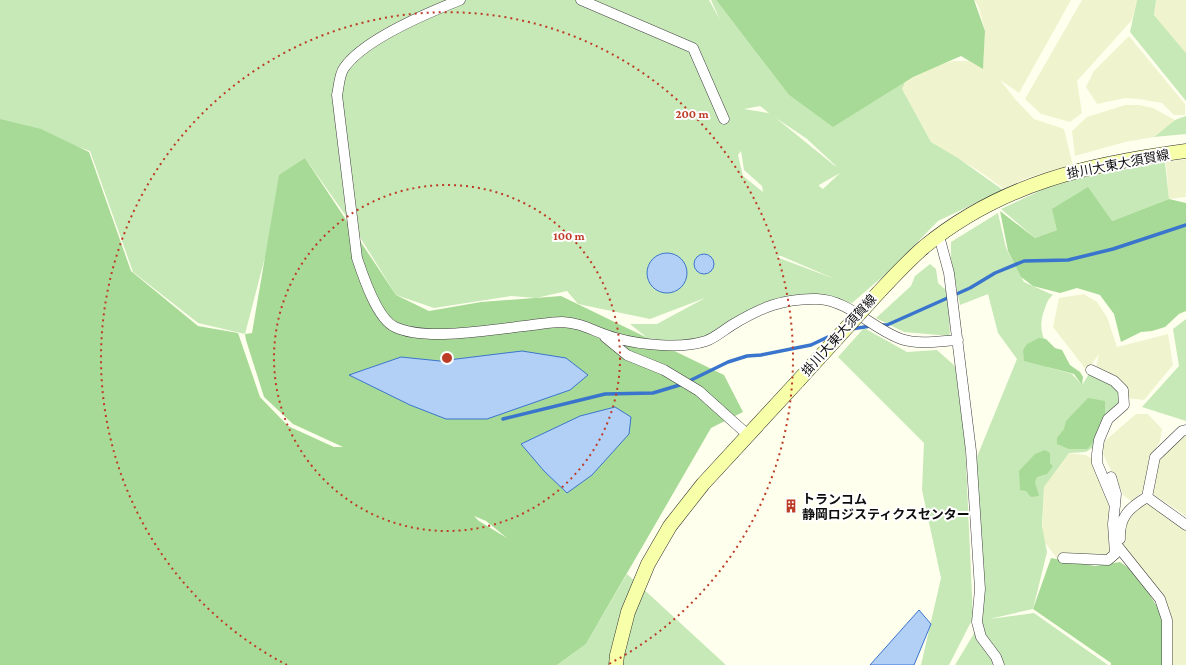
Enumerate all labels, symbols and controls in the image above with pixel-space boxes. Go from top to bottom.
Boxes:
text: 200 m [675,107,709,121]
street label: 掛川大東大須賀線 [1066,147,1170,181]
text: 100 m [553,229,586,243]
street label: 掛川大東大須賀線 [799,291,879,379]
centre of rings [440,351,454,365]
place label: トランコム 静岡ロジスティクスセンター [802,492,970,522]
building icon: トランコム 静岡ロジスティクスセンター [783,498,799,514]

